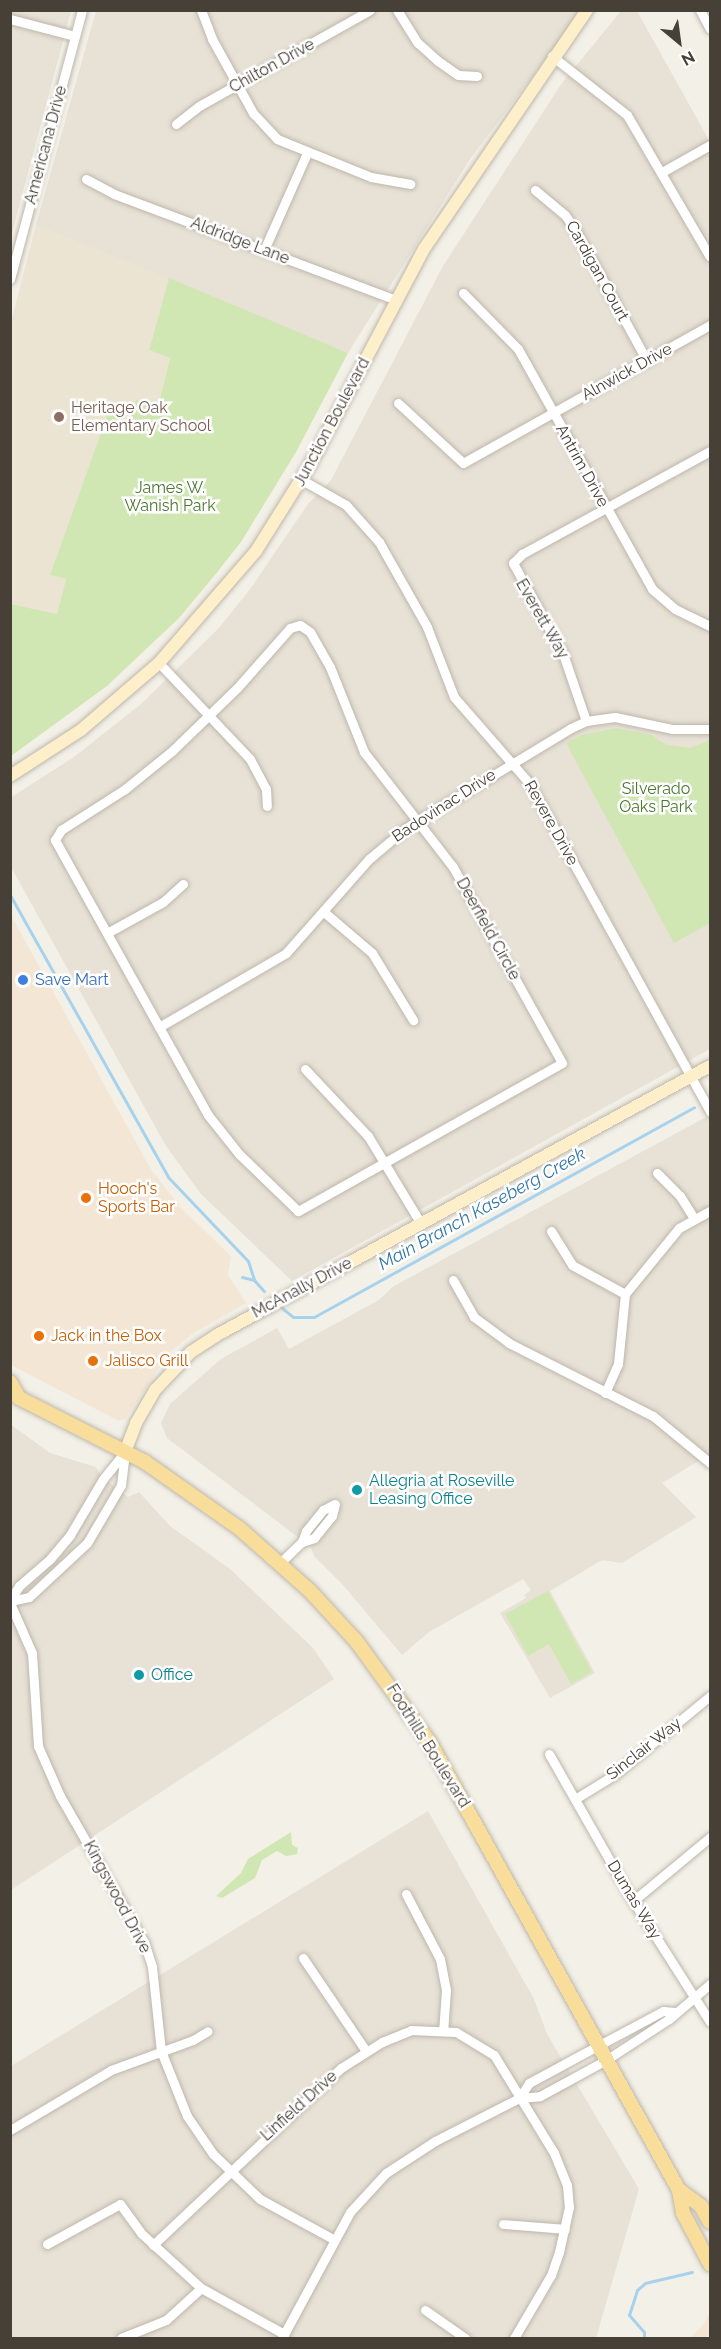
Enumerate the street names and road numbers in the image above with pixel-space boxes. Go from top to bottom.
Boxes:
street label: Chilton Drive [226,35,318,97]
street label: Americana Drive [21,84,71,206]
street label: Aldridge Lane [188,213,292,269]
street label: Cardigan Court [562,218,632,324]
street label: Alnwick Drive [578,339,676,405]
street label: Junction Boulevard [290,355,374,489]
street label: Antrim Drive [551,421,613,511]
street label: Everett Way [511,575,573,663]
street label: Badovinac Drive [389,765,499,847]
street label: Revere Drive [520,777,582,869]
street label: Deerfield Circle [452,874,524,984]
street label: McAnally Drive [249,1254,355,1322]
street label: Foothills Boulevard [382,1681,474,1811]
street label: Sinclair Way [602,1714,686,1784]
street label: Kingswood Drive [79,1838,155,1956]
street label: Dumas Way [603,1857,665,1943]
street label: Linfield Drive [257,2067,341,2145]

